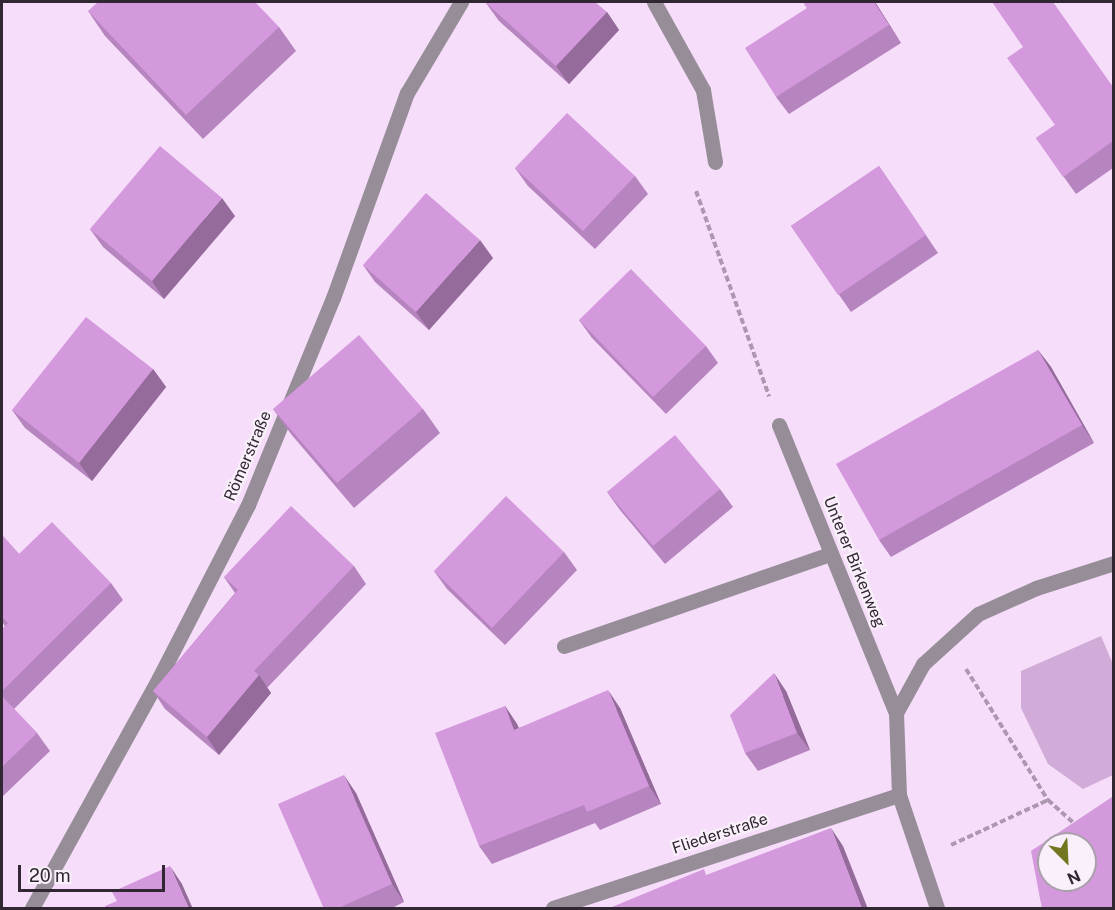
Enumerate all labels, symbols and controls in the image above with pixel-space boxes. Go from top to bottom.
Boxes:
street label: Römerstraße [220,408,276,504]
street label: Unterer Birkenweg [819,494,889,630]
street label: Fliederstraße [670,809,770,859]
north arrow [1037,832,1097,892]
scale bar [21,853,168,891]
text: 20 m [29,865,71,886]
text: N [1064,866,1083,888]

